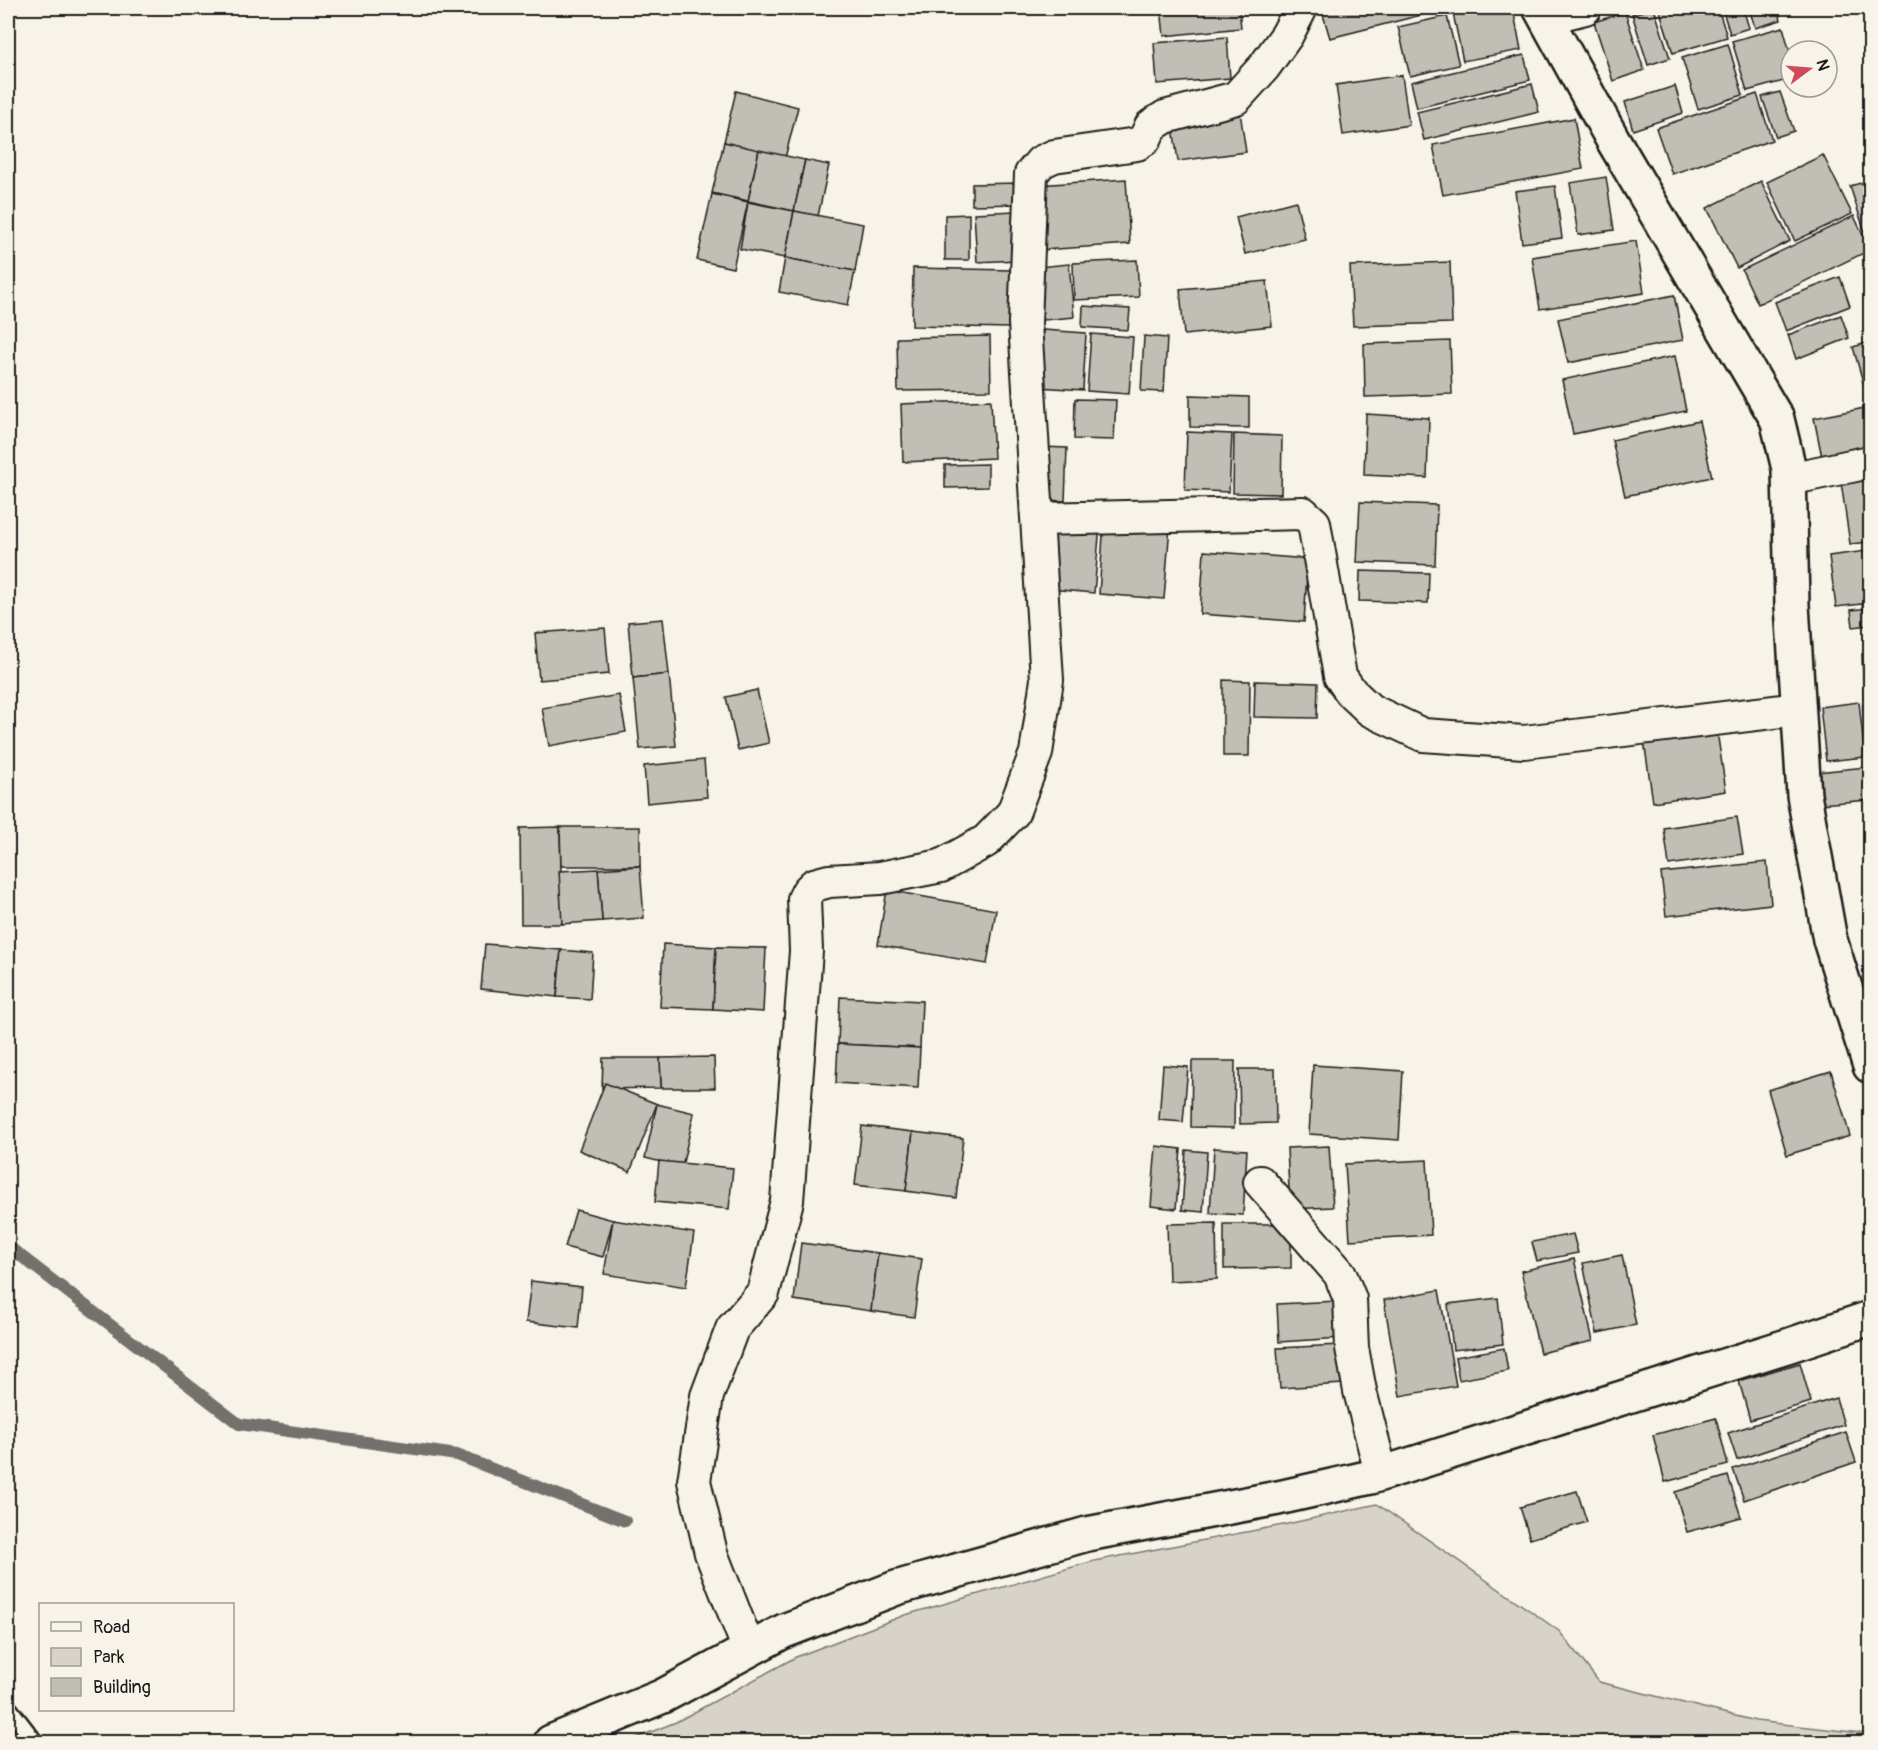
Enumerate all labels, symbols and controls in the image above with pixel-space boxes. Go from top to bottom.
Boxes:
north arrow [1779,39,1839,99]
text: N [1811,57,1834,73]
legend [39,1603,234,1711]
text: Road [93,1616,130,1639]
text: Park [93,1646,125,1669]
text: Building [93,1676,151,1699]

